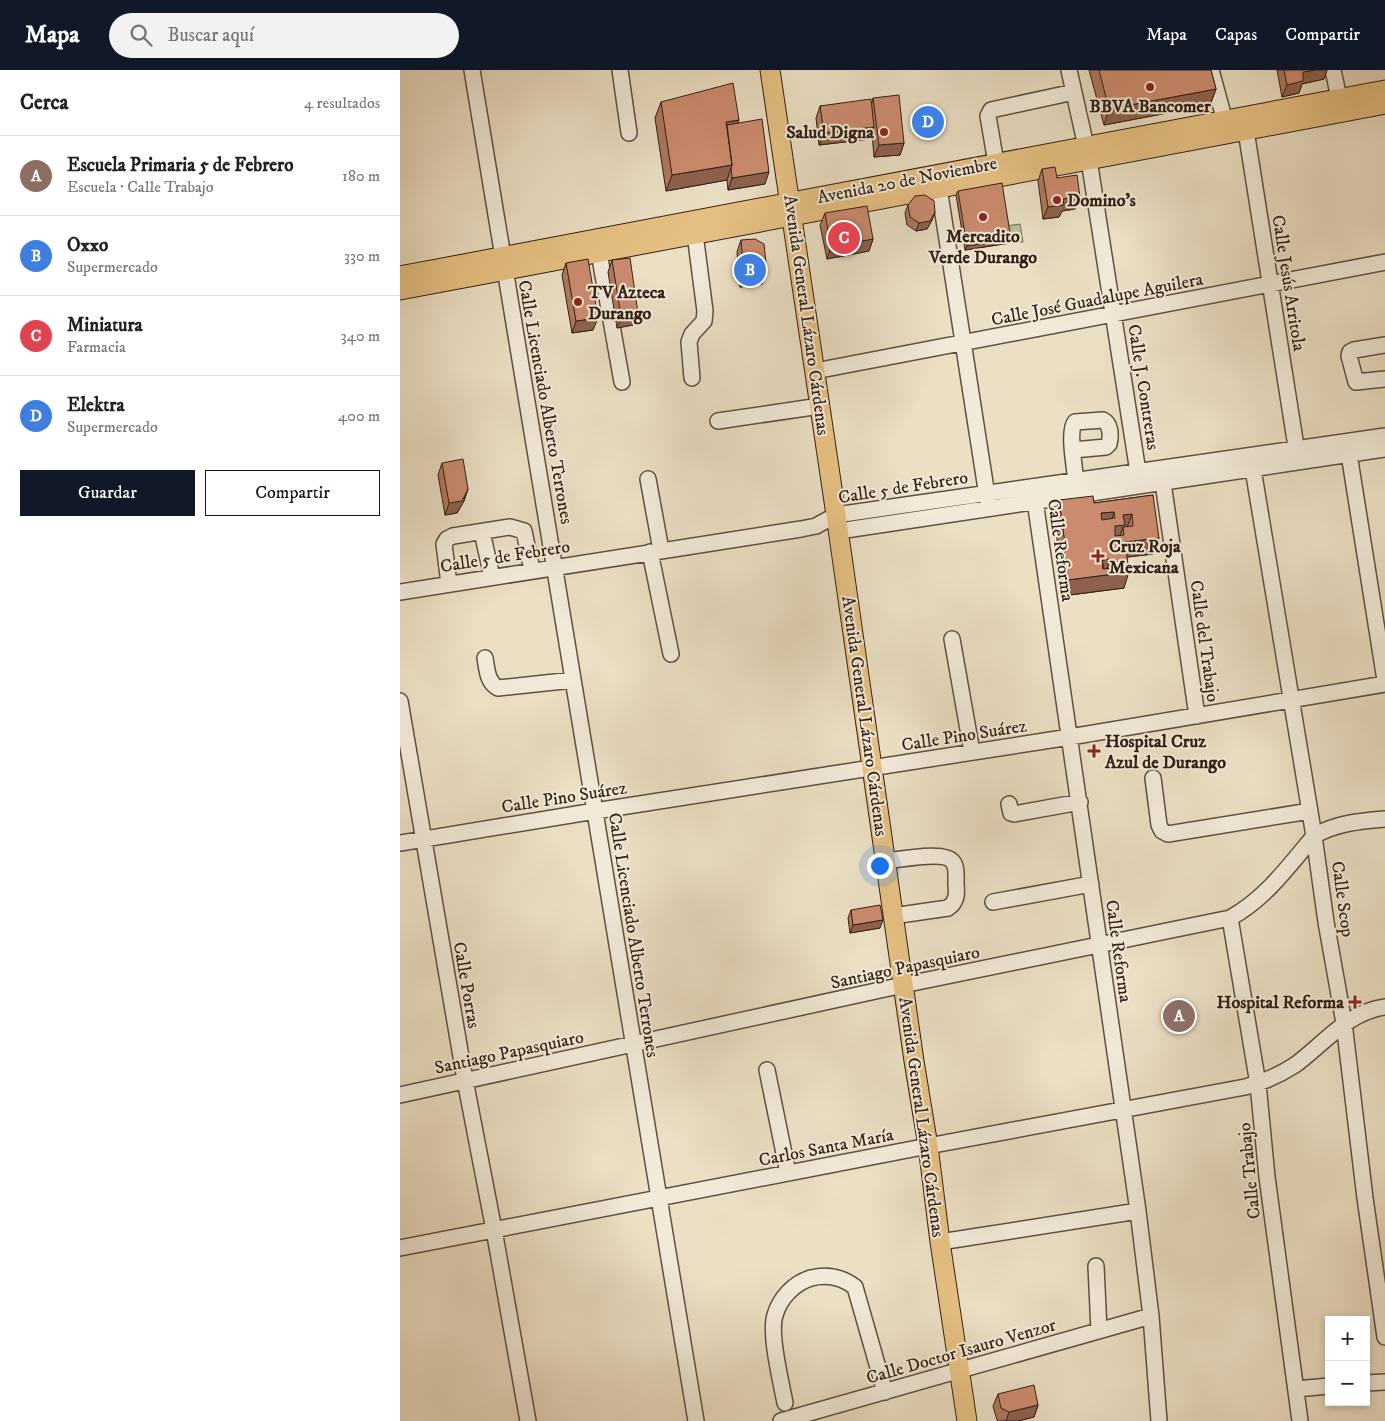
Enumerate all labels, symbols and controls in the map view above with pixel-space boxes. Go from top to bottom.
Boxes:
search box [109,13,459,58]
text: Mapa [25,20,79,50]
icon: search [127,21,155,49]
text: Buscar aquí [167,24,254,47]
text: Mapa [1146,24,1187,46]
text: Capas [1215,24,1257,46]
text: Compartir [1285,24,1360,46]
marker: BBVA Bancomer [1144,81,1156,93]
text: Cerca [20,90,68,116]
text: 4 resultados [304,93,380,113]
place label: BBVA Bancomer [1089,96,1211,118]
pin: D [912,103,944,141]
place label: Salud Digna [786,122,874,144]
marker: Salud Digna [878,126,890,138]
street label: Avenida 20 de Noviembre [815,153,999,209]
text: Escuela Primaria 5 de Febrero [67,154,293,177]
text: A [31,166,41,186]
text: 180 m [342,166,380,186]
text: Escuela · Calle Trabajo [67,177,213,197]
place label: Domino's [1067,190,1136,212]
street label: Avenida General Lázaro Cárdenas [778,194,834,437]
marker: Domino's [1051,194,1063,206]
marker: Mercadito Verde Durango [977,211,989,223]
street label: Calle Jesús Arritola [1266,214,1310,353]
pin: C [828,219,860,257]
place label: Mercadito Verde Durango [928,226,1037,269]
text: Oxxo [67,234,108,257]
text: B [31,246,41,266]
text: 330 m [344,246,380,266]
pin: B [734,251,766,289]
text: Supermercado [67,257,158,277]
street label: Calle José Guadalupe Aguilera [989,269,1205,331]
street label: Calle Licenciado Alberto Terrones [513,278,577,526]
place label: TV Azteca Durango [587,282,665,325]
marker: TV Azteca Durango [572,296,584,308]
text: Miniatura [67,314,143,337]
street label: Calle J. Contreras [1122,323,1164,452]
text: C [31,326,41,346]
text: 340 m [341,326,380,346]
text: Farmacia [67,337,126,357]
text: Elektra [67,394,125,417]
text: D [30,406,42,426]
text: 400 m [338,406,380,426]
text: Supermercado [67,417,158,437]
street label: Calle 5 de Febrero [837,467,970,509]
button: Guardar [20,470,195,516]
button: Compartir [205,470,380,516]
street label: Calle Reforma [1042,497,1078,603]
street label: Calle 5 de Febrero [439,536,572,578]
place label: Cruz Roja Mexicana [1109,536,1181,579]
marker: Cruz Roja Mexicana [1091,549,1105,563]
street label: Calle del Trabajo [1185,579,1223,704]
street label: Avenida General Lázaro Cárdenas [836,595,892,838]
street label: Calle Pino Suárez [900,715,1029,757]
place label: Hospital Cruz Azul de Durango [1104,731,1226,774]
marker: Hospital Cruz Azul de Durango [1087,744,1101,758]
street label: Calle Pino Suárez [500,777,629,819]
street label: Calle Licenciado Alberto Terrones [603,811,663,1059]
your location [867,853,893,879]
street label: Calle Scop [1326,860,1358,939]
street label: Calle Reforma [1100,898,1136,1004]
street label: Calle Porras [448,940,484,1030]
street label: Santiago Papasquiaro [829,941,982,995]
place label: Hospital Reforma [1217,992,1344,1014]
marker: Hospital Reforma [1348,995,1362,1009]
street label: Avenida General Lázaro Cárdenas [893,996,949,1239]
pin: A [1163,997,1195,1035]
street label: Santiago Papasquiaro [433,1026,586,1080]
street label: Calle Trabajo [1234,1121,1266,1220]
street label: Carlos Santa María [757,1124,896,1172]
street label: Calle Doctor Isauro Venzor [864,1314,1059,1390]
map controls [1325,1316,1370,1406]
button: + [1325,1316,1370,1361]
button: − [1325,1361,1370,1406]

